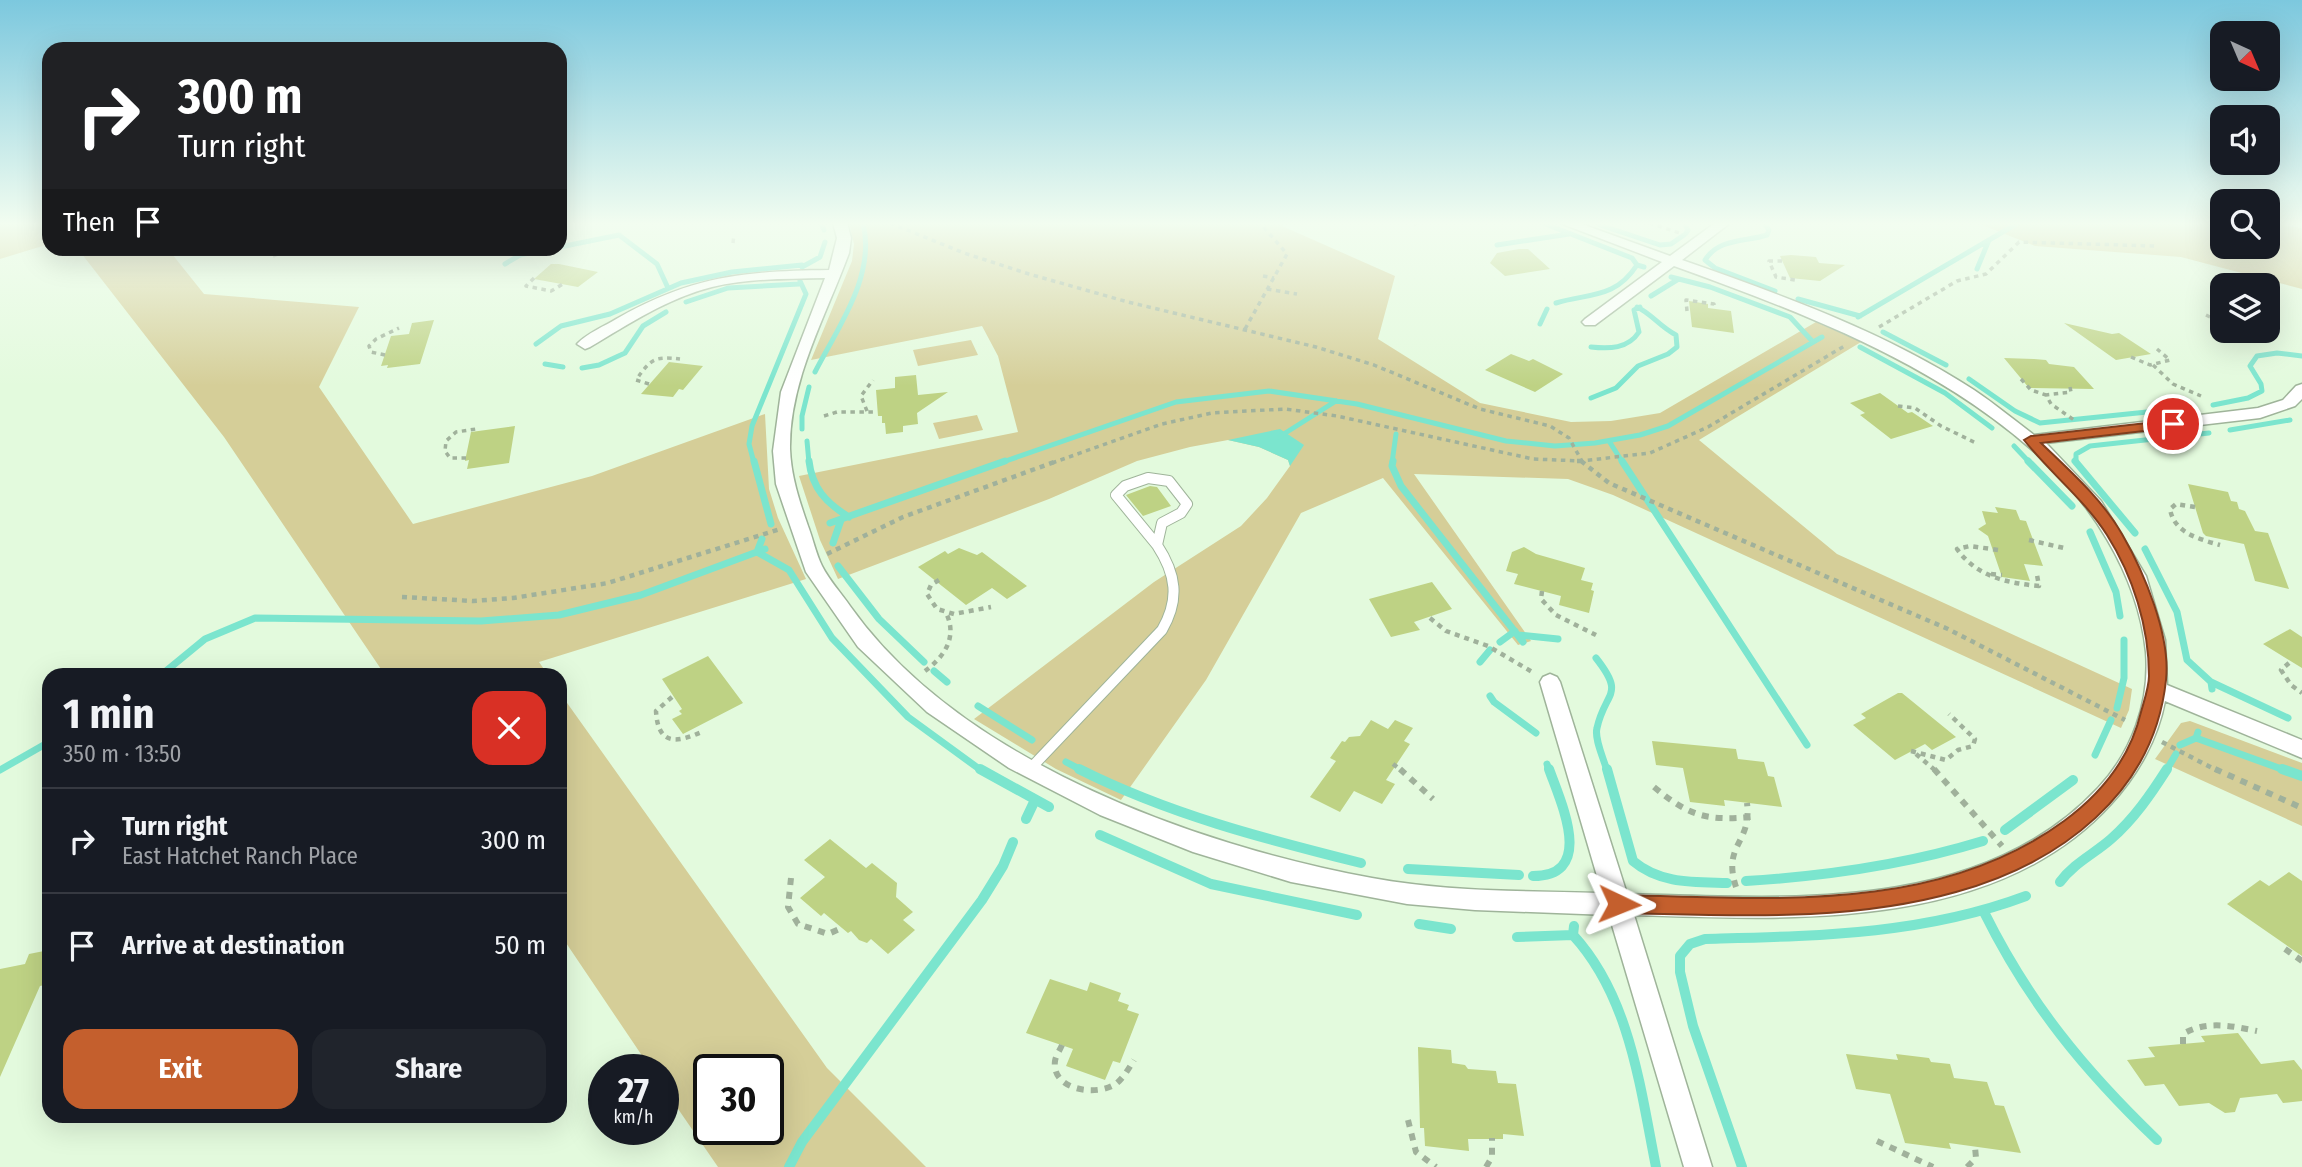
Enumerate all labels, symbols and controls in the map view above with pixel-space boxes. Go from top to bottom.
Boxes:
north arrow [2210,21,2280,91]
map controls [2210,21,2280,343]
text: 300 m [178,67,302,126]
icon: right [63,70,154,161]
button: sound [2210,105,2280,175]
text: Turn right [178,127,305,165]
button: search [2210,189,2280,259]
icon: arrive [129,203,167,241]
text: Then [63,207,115,238]
button: layers [2210,273,2280,343]
pin [2143,394,2203,454]
icon: arrive [2154,405,2192,443]
text: 1 min [63,689,154,739]
button: close [472,691,546,765]
text: 350 m · 13:50 [63,740,182,768]
text: Turn right [122,811,228,842]
icon: right [63,822,101,860]
text: 300 m [481,825,546,856]
text: East Hatchet Ranch Place [122,842,358,870]
position arrow [1582,867,1656,941]
icon: arrive [63,927,101,965]
text: Arrive at destination [122,930,345,961]
text: 50 m [494,930,546,961]
button: Exit [63,1029,298,1109]
button: Share [312,1029,546,1109]
speed limit sign: 30 [693,1054,784,1145]
text: 27 [618,1069,649,1111]
text: km/h [613,1106,654,1128]

